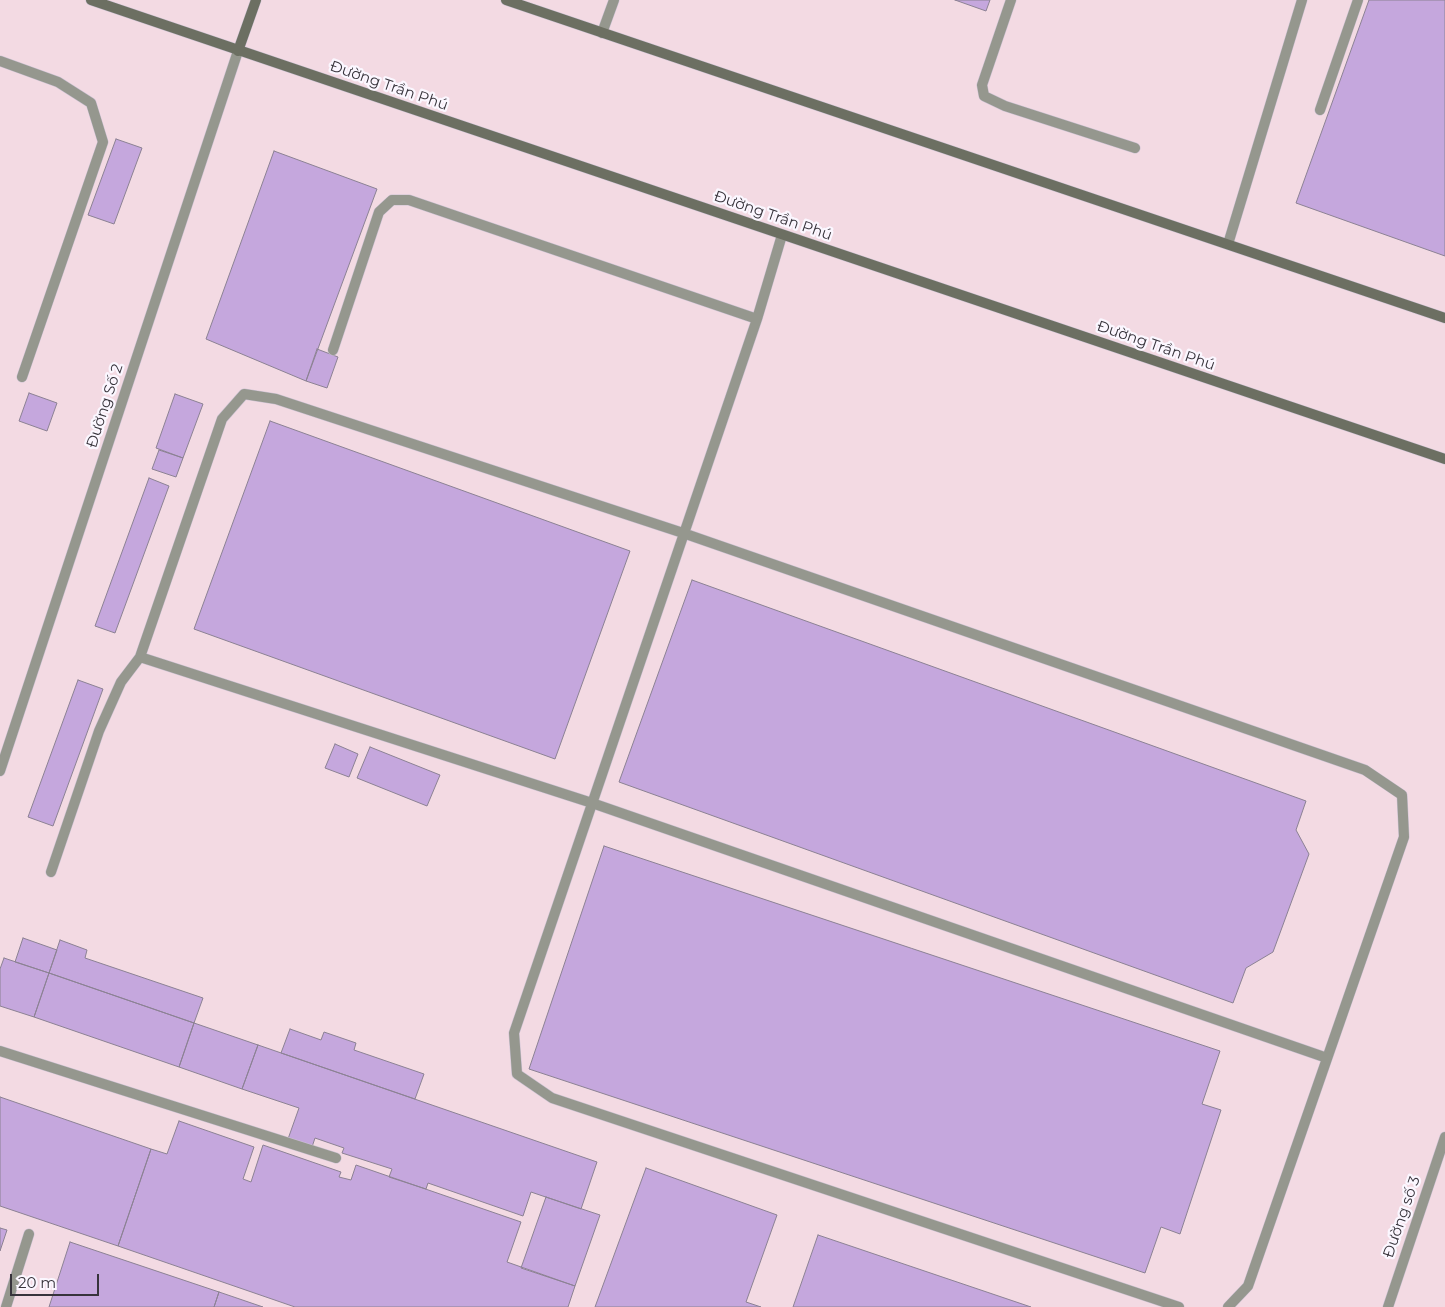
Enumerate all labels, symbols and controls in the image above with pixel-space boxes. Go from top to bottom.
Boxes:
street label: Đường Trần Phú [328,57,450,115]
street label: Đường Trần Phú [712,187,834,245]
street label: Đường Trần Phú [1095,317,1217,375]
street label: Đường Số 2 [83,362,127,450]
street label: Đường số 3 [1380,1174,1424,1260]
scale bar [12,1264,101,1296]
text: 20 m [18,1273,56,1292]

